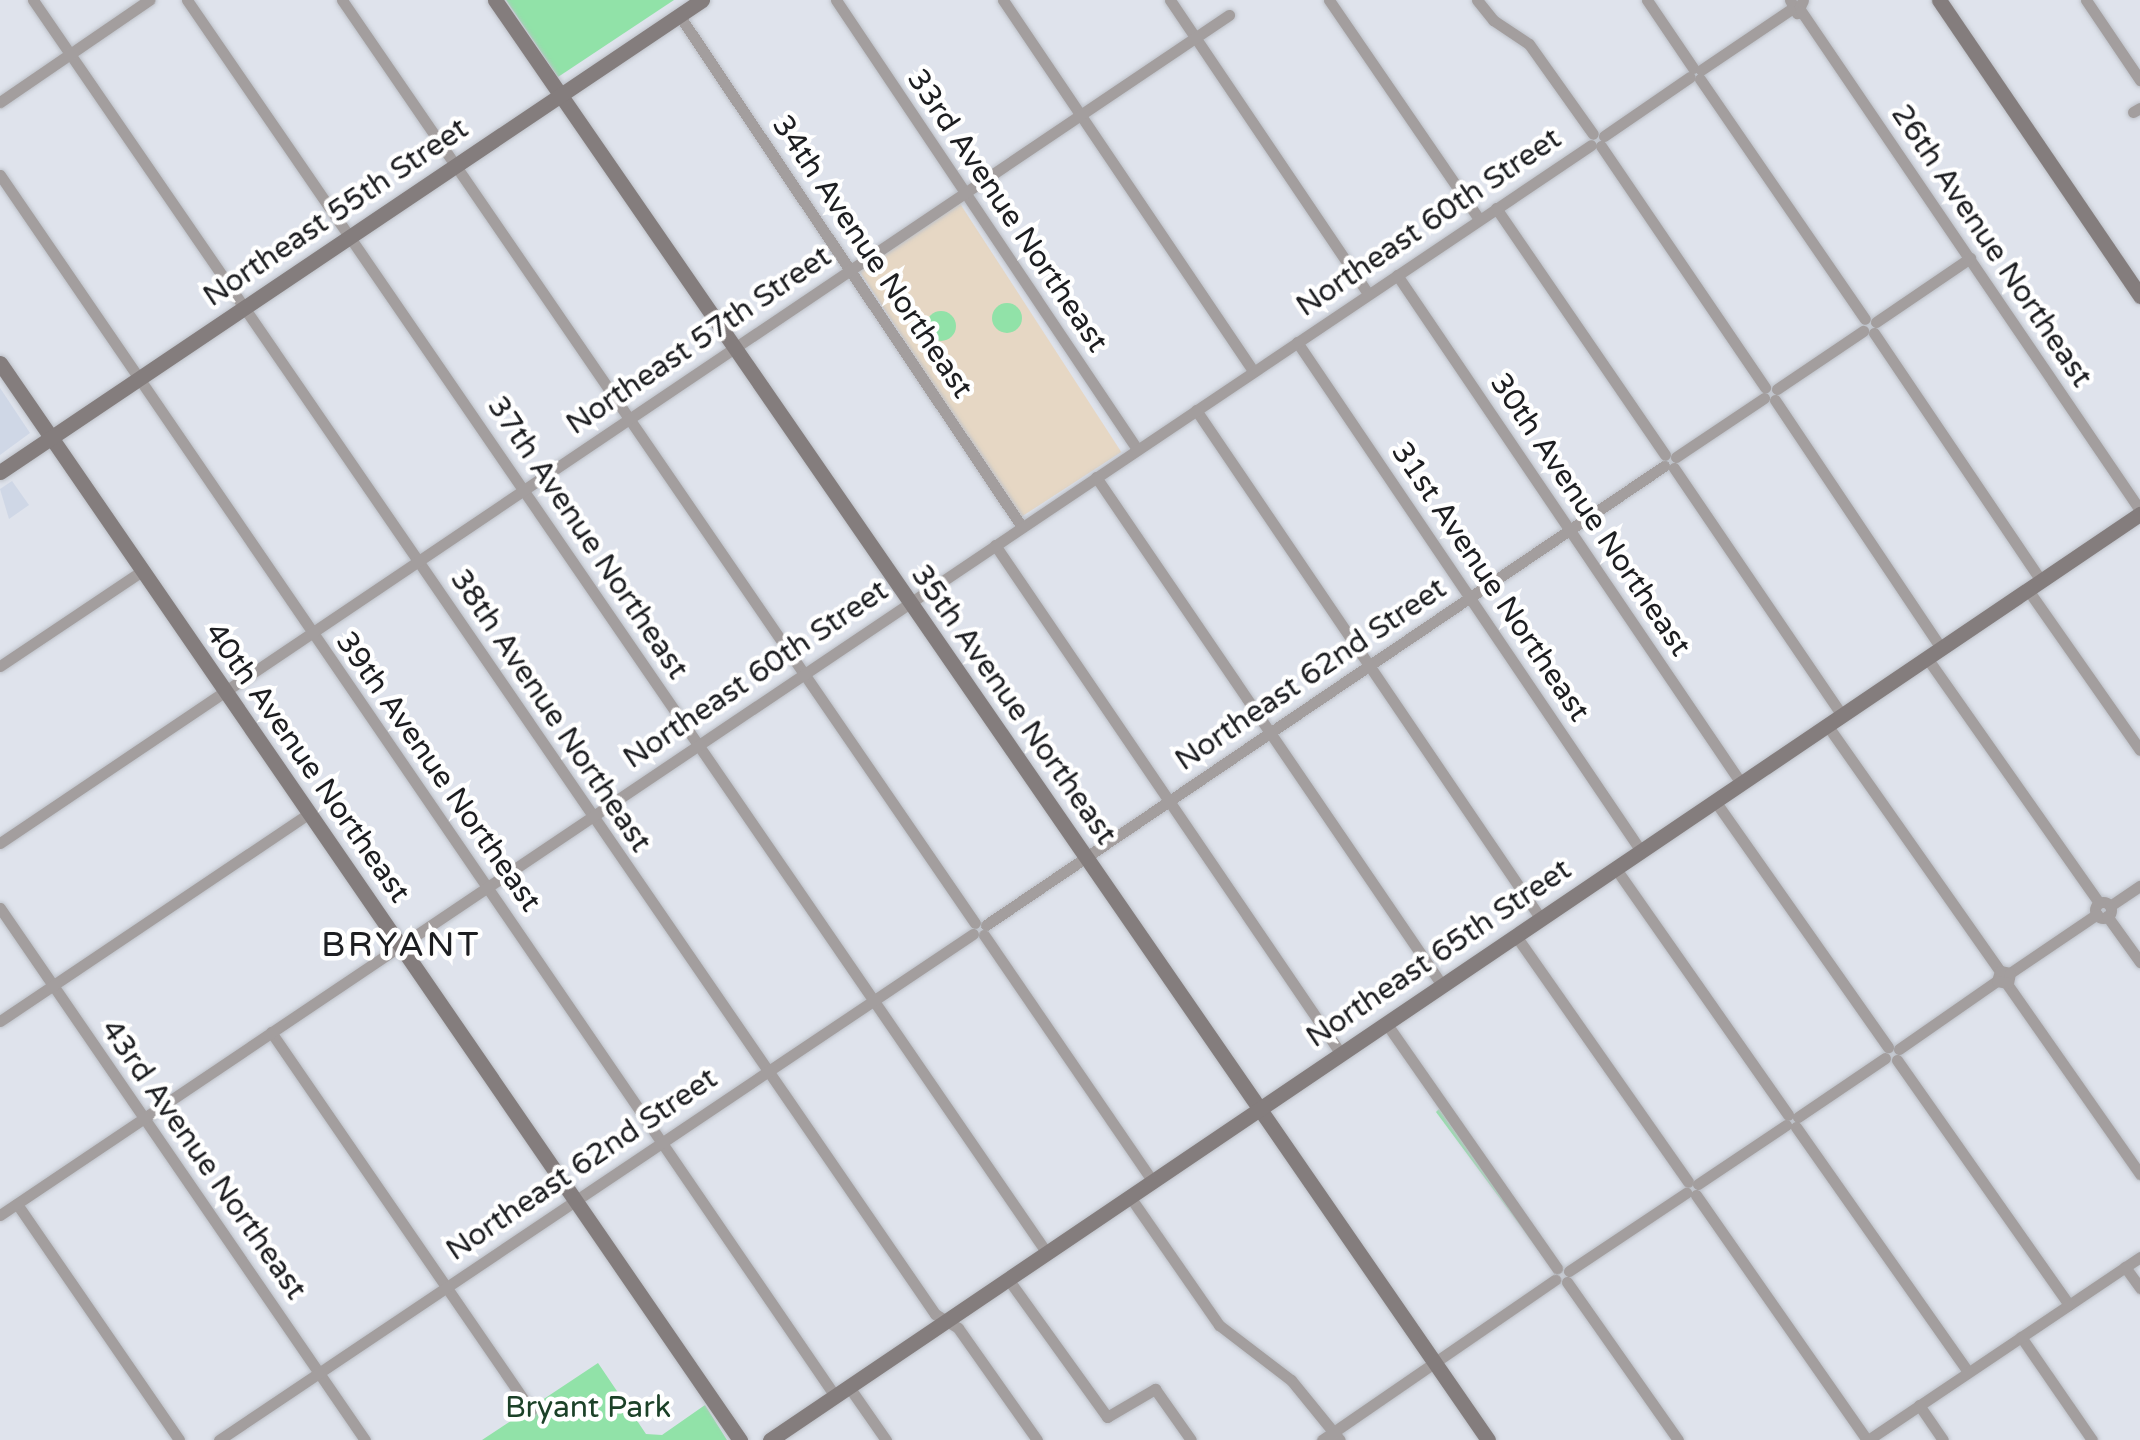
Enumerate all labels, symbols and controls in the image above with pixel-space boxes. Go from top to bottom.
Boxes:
street label: 33rd Avenue Northeast [899,63,1115,359]
street label: 26th Avenue Northeast [1883,98,2099,394]
street label: 34th Avenue Northeast [764,109,980,405]
street label: Northeast 55th Street [197,111,475,315]
street label: Northeast 60th Street [1290,121,1568,325]
street label: Northeast 57th Street [560,239,838,443]
street label: 30th Avenue Northeast [1482,367,1698,663]
street label: 37th Avenue Northeast [479,390,695,686]
street label: 31st Avenue Northeast [1383,436,1597,728]
street label: 35th Avenue Northeast [903,558,1123,852]
street label: 38th Avenue Northeast [442,563,658,859]
street label: Northeast 62nd Street [1169,571,1453,779]
street label: Northeast 60th Street [617,573,895,777]
street label: 40th Avenue Northeast [197,616,417,910]
street label: 39th Avenue Northeast [328,625,548,919]
street label: Northeast 65th Street [1300,852,1578,1056]
district label: BRYANT [321,924,481,966]
street label: 43rd Avenue Northeast [93,1013,313,1307]
street label: Northeast 62nd Street [440,1061,724,1269]
park label: Bryant Park [505,1390,671,1426]

